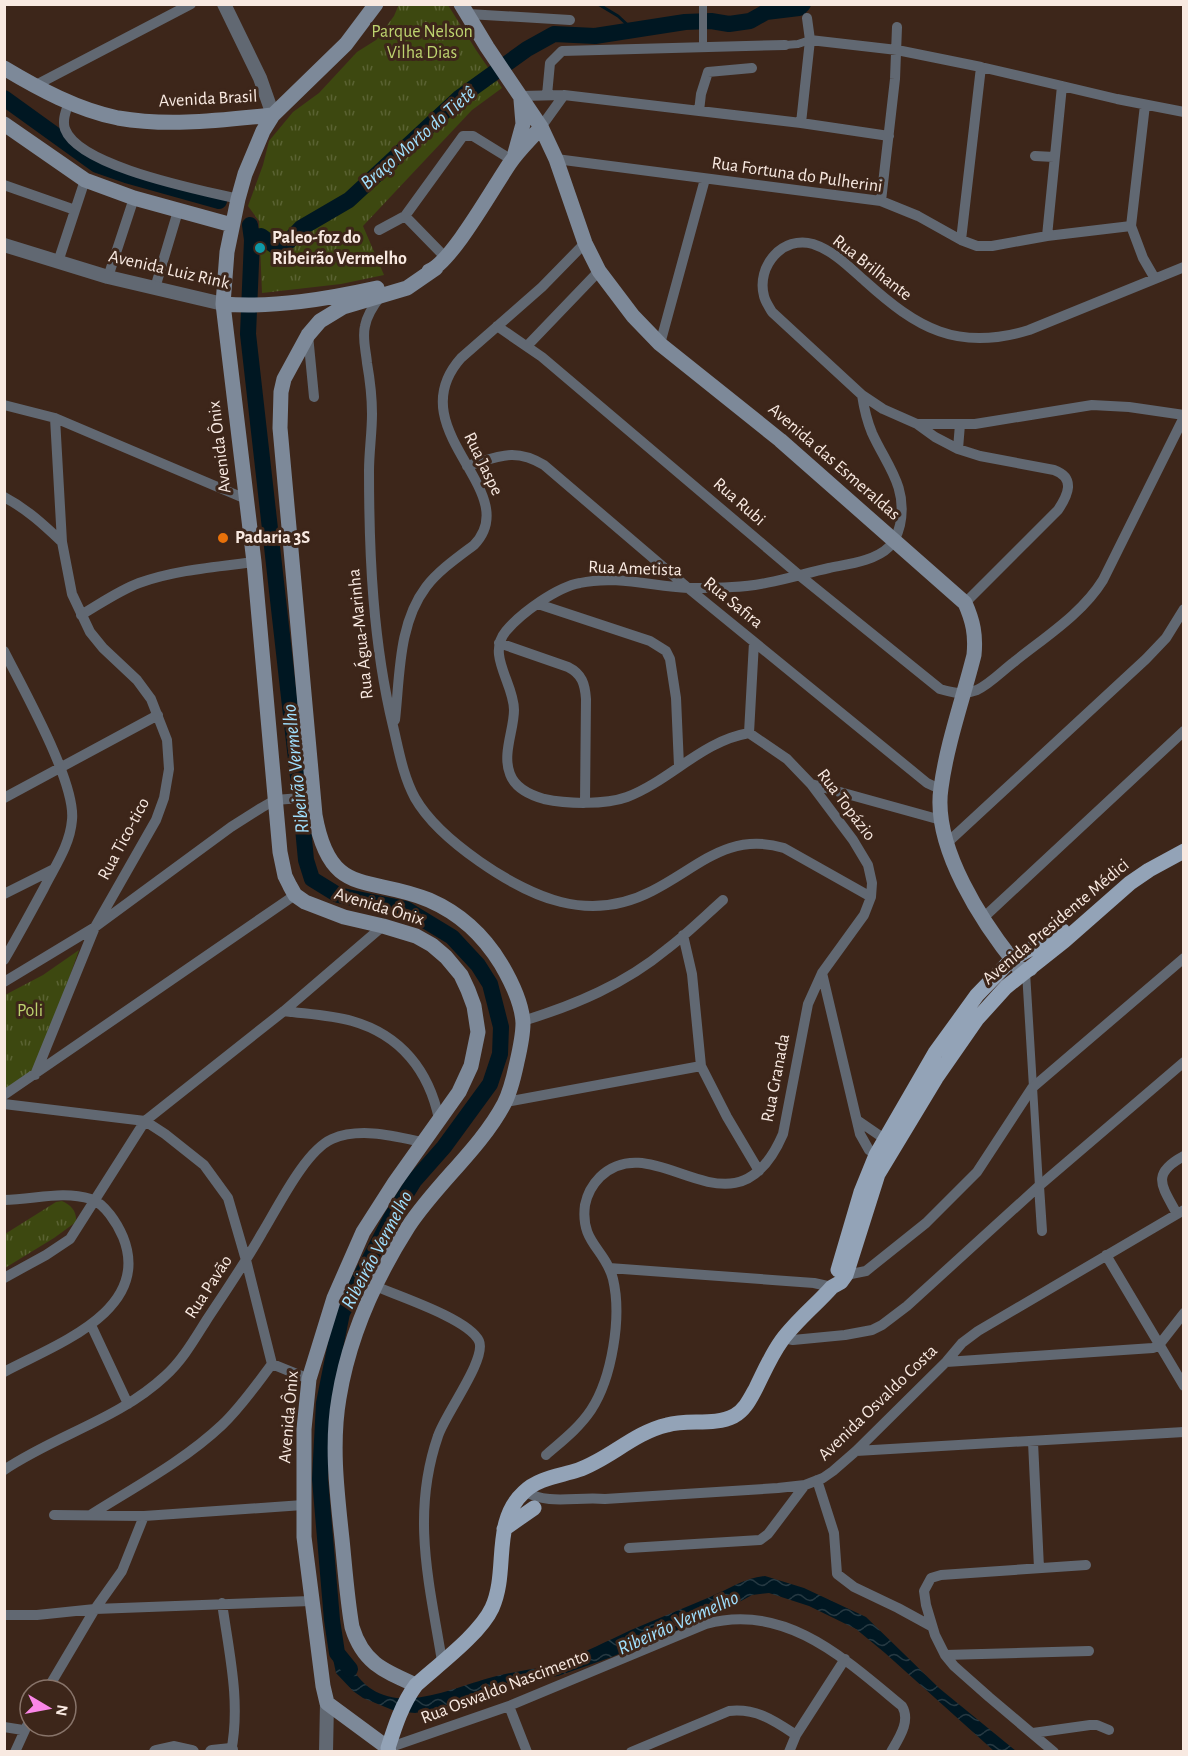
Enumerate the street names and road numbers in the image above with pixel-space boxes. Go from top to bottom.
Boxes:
street label: Avenida Brasil [158,87,258,111]
street label: Rua Fortuna do Pulherini [710,154,884,196]
street label: Rua Brilhante [829,232,915,304]
street label: Avenida Luiz Rink [107,247,232,293]
street label: Avenida Ônix [202,400,235,495]
street label: Avenida das Esmeraldas [765,400,903,524]
street label: Rua Jaspe [460,430,506,498]
street label: Rua Rubi [710,475,768,529]
street label: Rua Ametista [588,558,682,580]
street label: Rua Água-Marinha [342,568,377,700]
street label: Rua Safira [700,574,766,632]
street label: Rua Topázio [813,766,879,844]
street label: Rua Tico-tico [95,795,153,883]
street label: Avenida Presidente Médici [979,856,1133,988]
street label: Avenida Ônix [332,882,427,929]
street label: Rua Granada [759,1032,793,1124]
street label: Rua Pavão [182,1252,236,1322]
street label: Avenida Osvaldo Costa [815,1342,941,1464]
street label: Avenida Ônix [273,1370,302,1464]
street label: Rua Oswaldo Nascimento [418,1647,592,1727]

